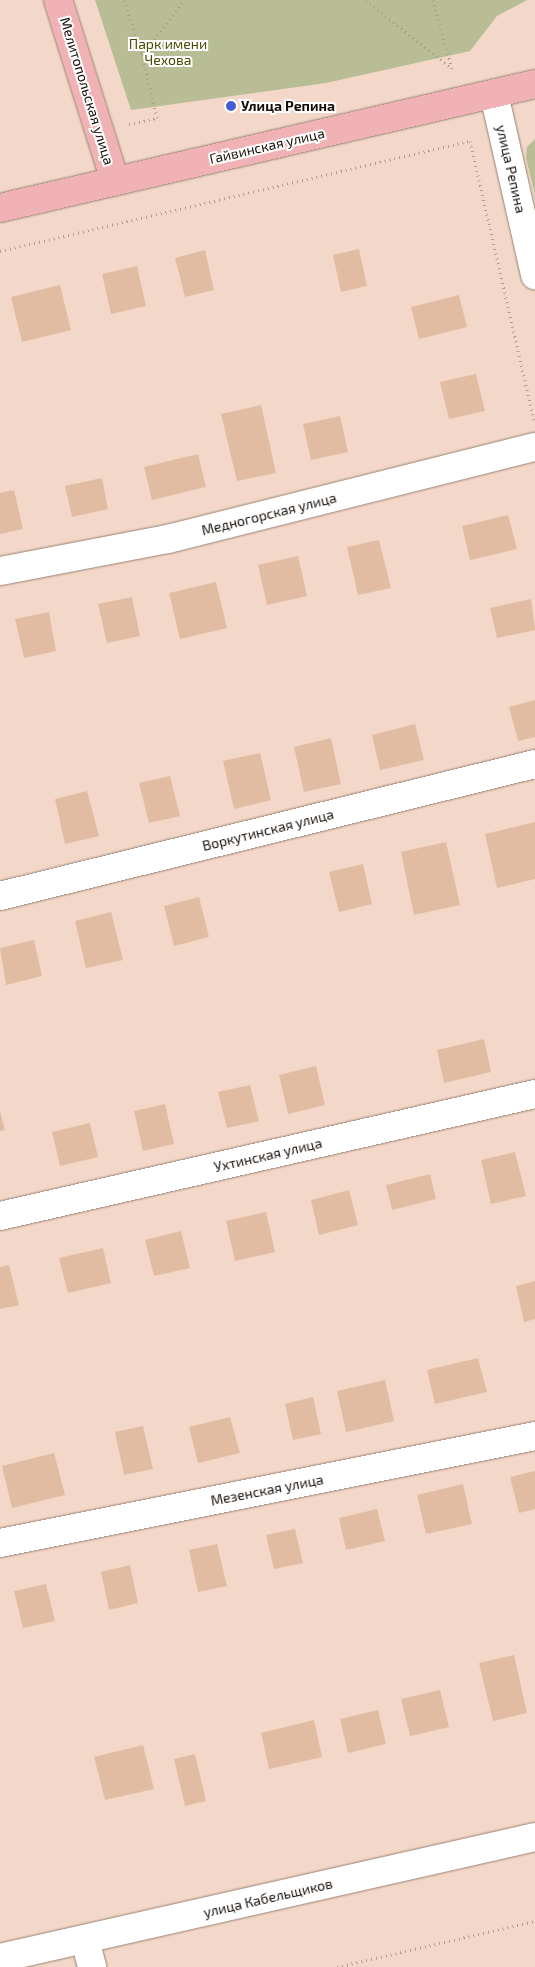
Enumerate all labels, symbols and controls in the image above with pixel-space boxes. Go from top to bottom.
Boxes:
street label: Мелитопольская улица [57,15,117,167]
park label: Парк имени Чехова [129,36,207,68]
place label: Улица Репина [241,98,335,114]
marker: Улица Репина [225,100,237,112]
street label: улица Репина [493,123,529,215]
street label: Гайвинская улица [208,125,326,167]
street label: Медногорская улица [200,489,338,539]
street label: Воркутинская улица [200,806,336,854]
street label: Ухтинская улица [212,1134,324,1176]
street label: Мезенская улица [209,1471,325,1509]
street label: улица Кабельщиков [202,1875,334,1921]

